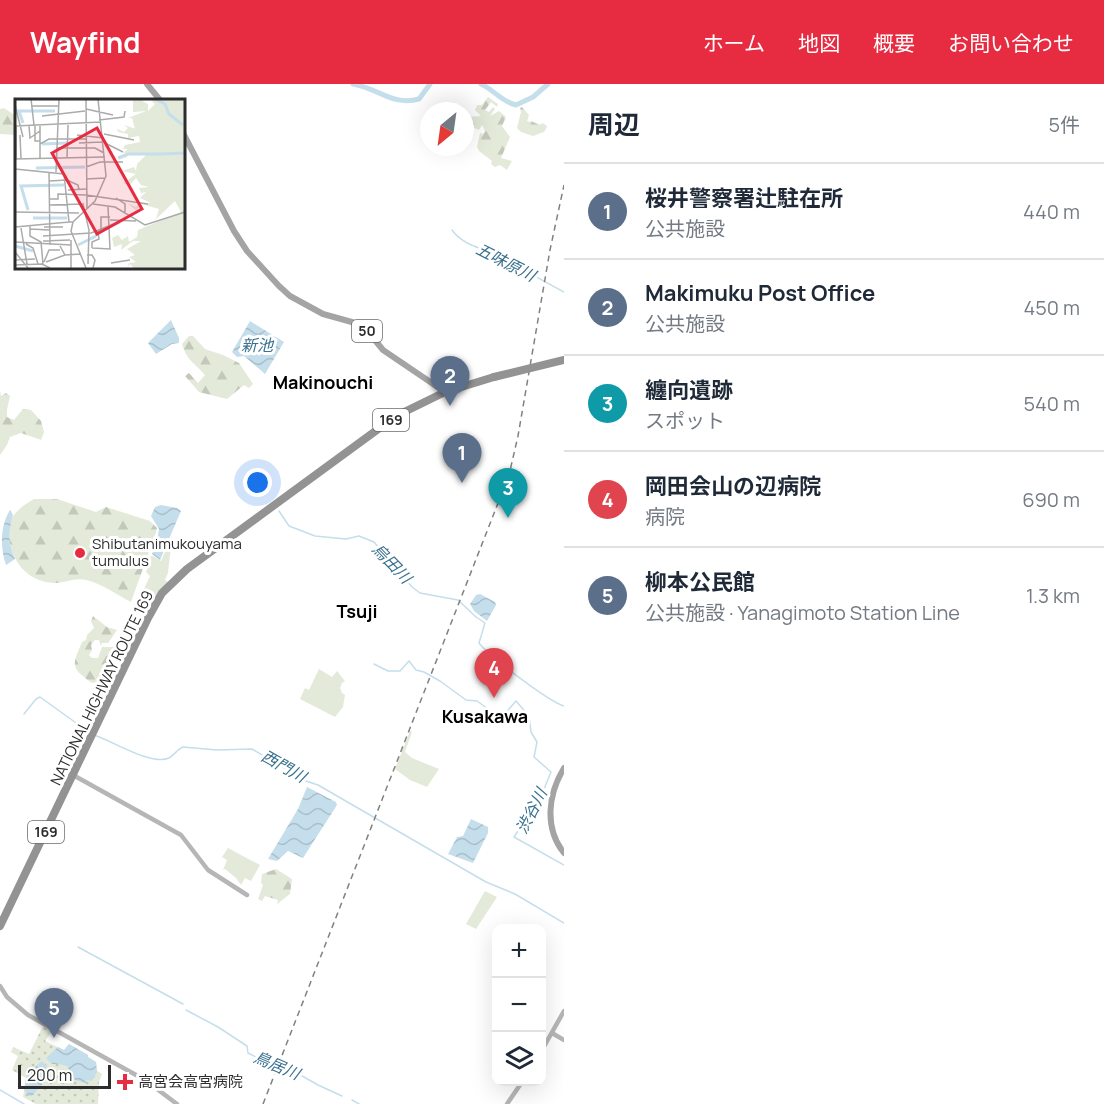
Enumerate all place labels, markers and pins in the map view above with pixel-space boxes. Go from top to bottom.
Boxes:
pin: 2 [430,356,470,406]
pin: 1 [442,434,482,483]
pin: 3 [488,468,528,518]
place label: Shibutanimukouyama tumulus [92,533,242,571]
marker: Shibutanimukouyama tumulus [73,546,87,560]
pin: 4 [474,648,514,698]
pin: 5 [34,988,74,1038]
place label: 高宮会高宮病院 [138,1071,243,1092]
marker: 高宮会高宮病院 [116,1073,134,1091]

